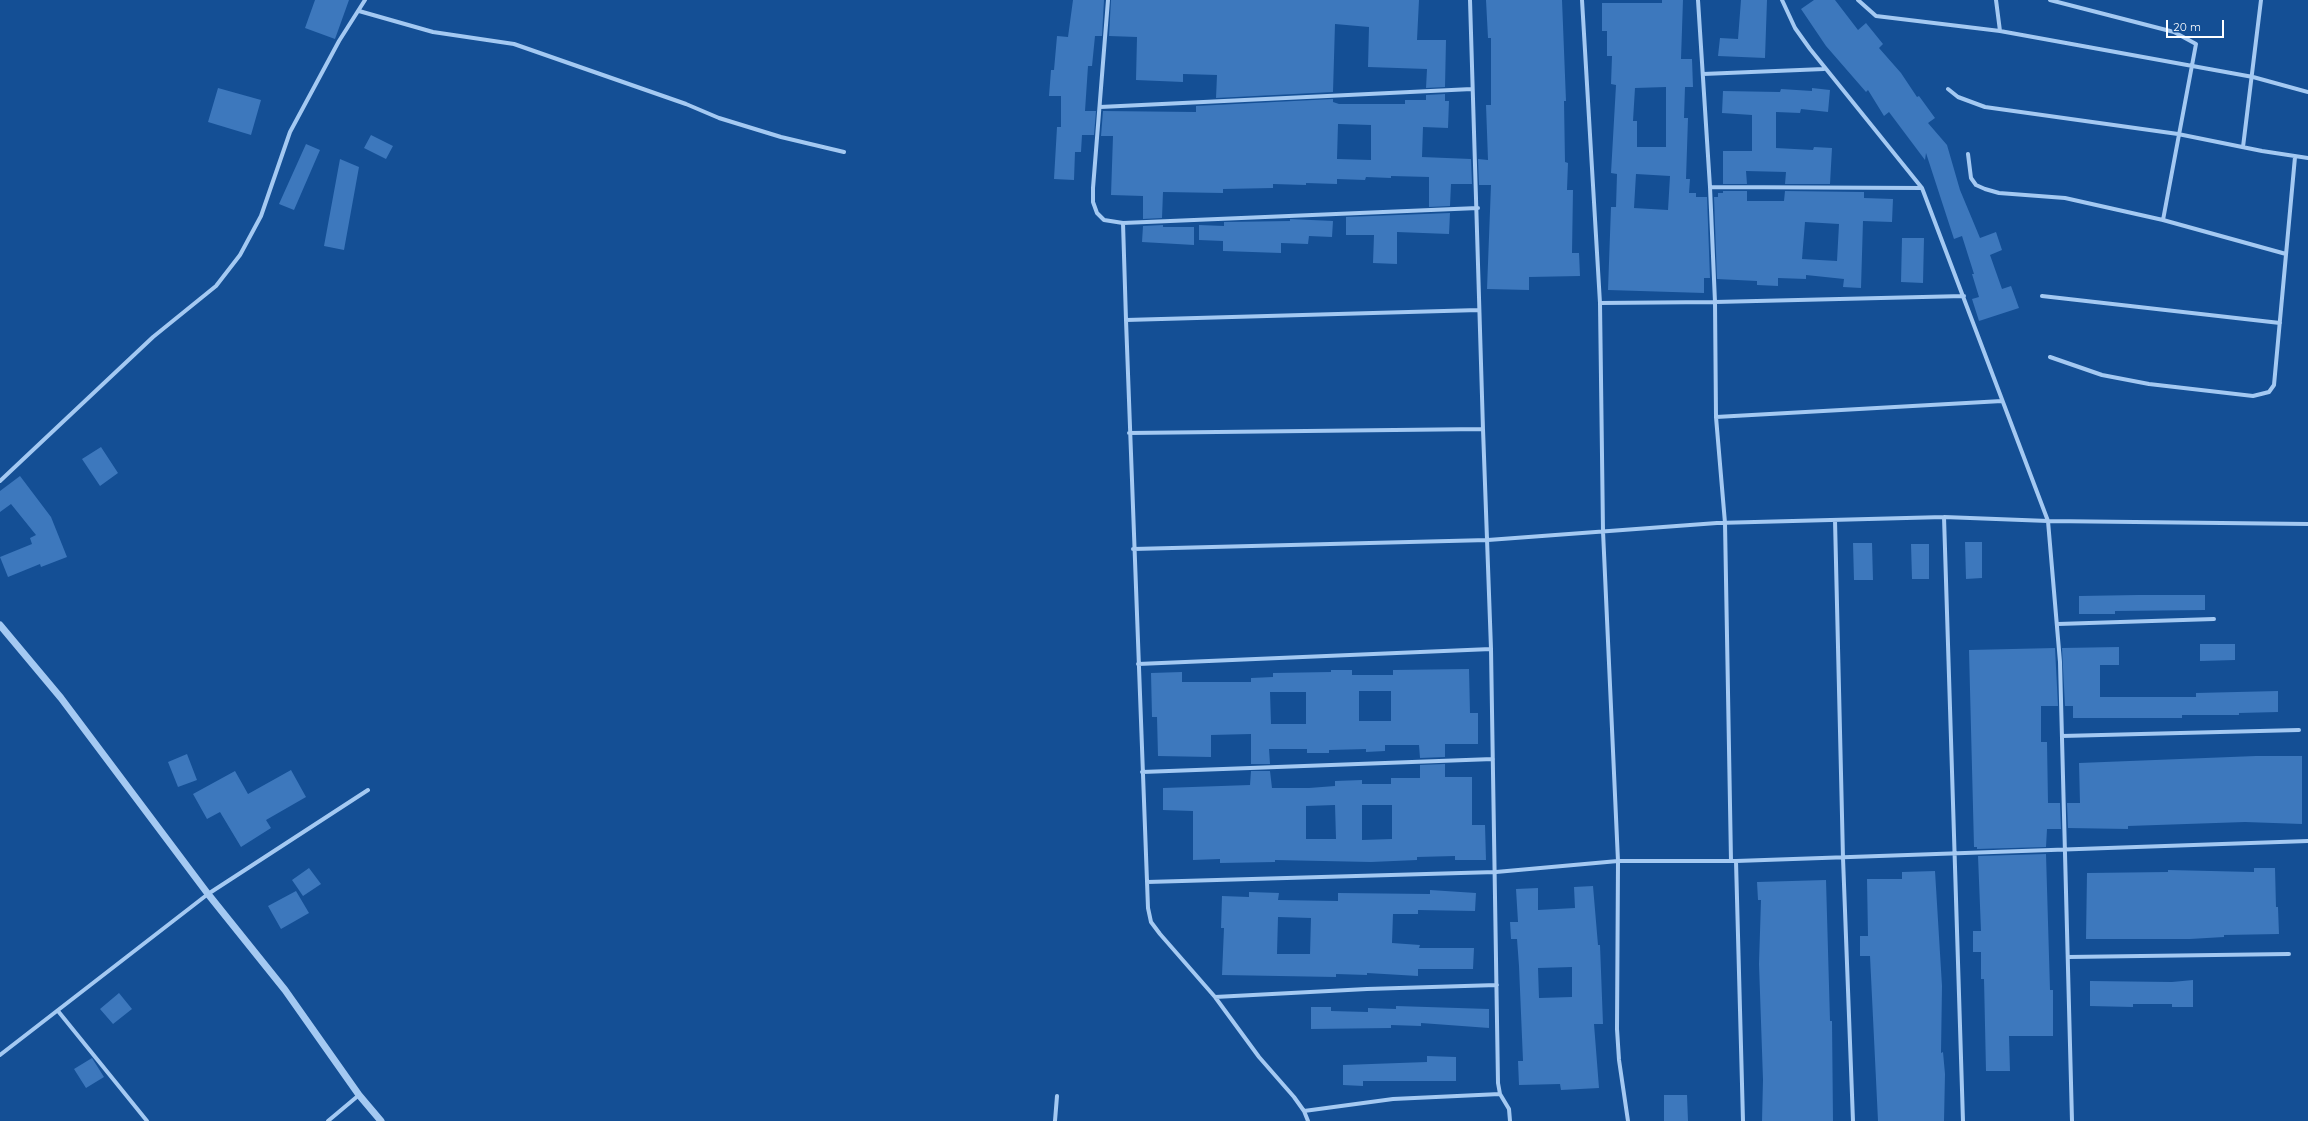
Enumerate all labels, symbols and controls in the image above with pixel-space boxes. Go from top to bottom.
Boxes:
scale bar [2168,12,2226,38]
text: 20 m [2173,19,2201,34]

